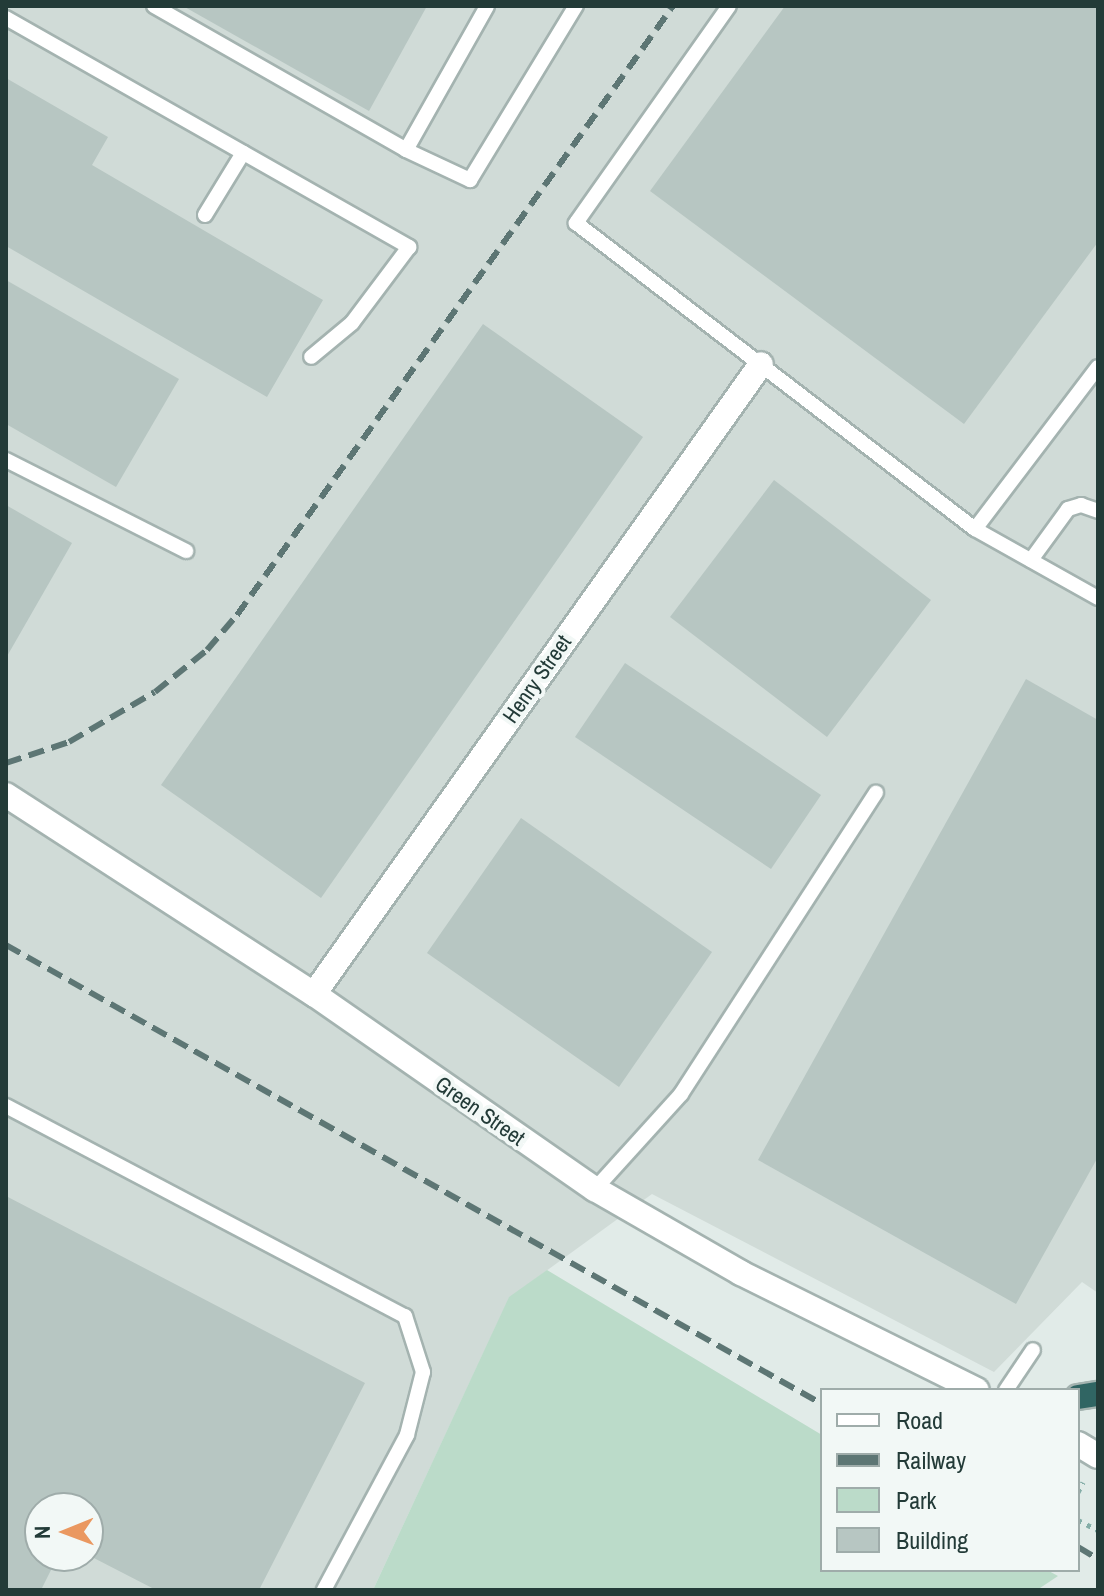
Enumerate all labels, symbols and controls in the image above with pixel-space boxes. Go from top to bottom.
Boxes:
street label: Henry Street [497,630,577,728]
street label: Green Street [430,1071,530,1151]
legend [820,1388,1080,1572]
text: Road [896,1404,943,1436]
text: Railway [896,1444,966,1476]
text: Park [896,1484,936,1516]
north arrow [24,1492,104,1572]
text: Building [896,1524,968,1556]
text: N [27,1526,57,1539]

